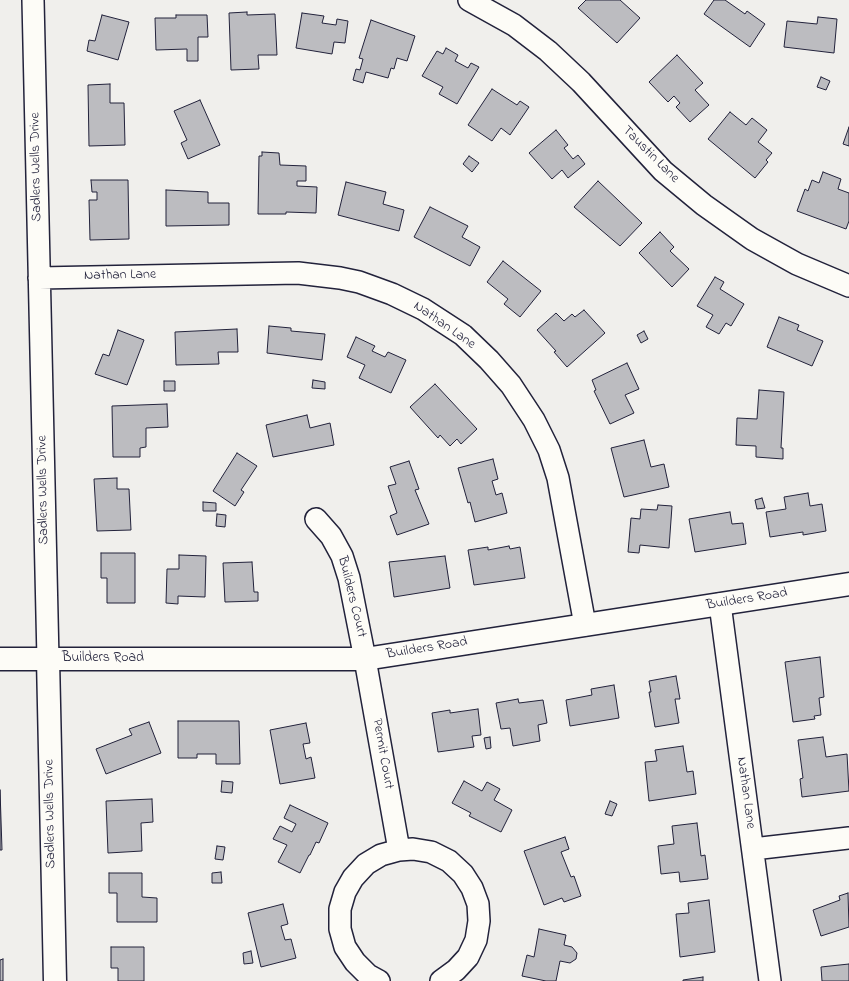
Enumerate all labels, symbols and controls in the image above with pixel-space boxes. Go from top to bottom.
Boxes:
street label: Sadlers Wells Drive [28,112,46,222]
street label: Taustin Lane [618,123,682,187]
street label: Nathan Lane [84,267,156,285]
street label: Nathan Lane [410,298,478,354]
street label: Sadlers Wells Drive [35,435,53,545]
street label: Builders Court [333,555,369,639]
street label: Builders Road [705,585,789,615]
street label: Builders Road [385,634,469,664]
street label: Builders Road [62,651,144,667]
street label: Permit Court [368,717,396,791]
street label: Nathan Lane [732,756,758,830]
street label: Sadlers Wells Drive [42,759,60,869]

